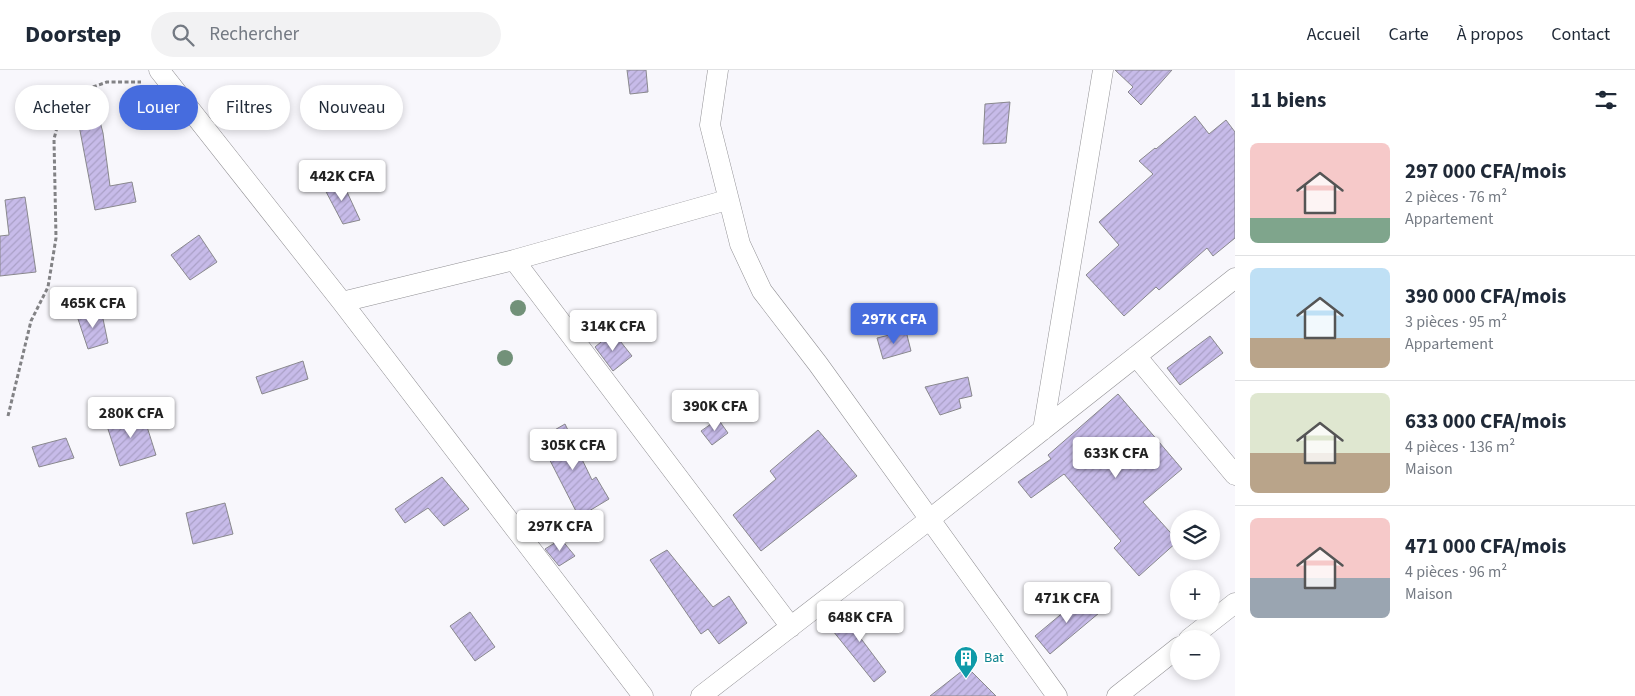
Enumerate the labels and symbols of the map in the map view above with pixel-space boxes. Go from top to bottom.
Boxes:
pin: 442K CFA [290,160,394,202]
pin: 465K CFA [41,286,145,329]
pin: 297K CFA [842,302,946,345]
pin: 314K CFA [561,310,665,352]
pin: 390K CFA [663,390,767,432]
pin: 280K CFA [79,396,183,439]
pin: 305K CFA [521,428,625,471]
pin: 633K CFA [1064,436,1168,479]
pin: 297K CFA [508,510,612,552]
pin: 471K CFA [1015,582,1119,624]
pin: 648K CFA [808,600,912,643]
building icon: Bat [953,645,979,679]
place label: Bat [984,648,1004,668]

